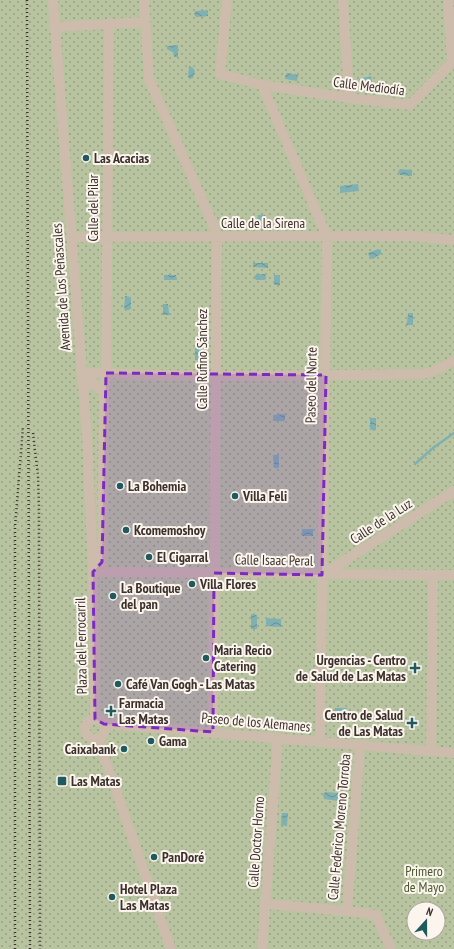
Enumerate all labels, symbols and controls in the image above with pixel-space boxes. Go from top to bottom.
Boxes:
street label: Calle Mediodía [332,73,406,99]
place label: Las Acacias [94,149,149,167]
marker: Las Acacias [81,153,91,163]
street label: Calle del Pilar [84,174,102,242]
street label: Calle de la Sirena [221,214,305,232]
street label: Avenida de Los Peñascales [48,223,74,351]
street label: Calle Rufino Sánchez [193,309,211,409]
street label: Paseo del Norte [301,346,321,423]
place label: La Bohemia [128,477,186,495]
marker: La Bohemia [115,481,125,491]
place label: Villa Feli [242,487,287,505]
marker: Villa Feli [230,491,240,501]
street label: Calle de la Luz [347,494,415,548]
place label: Kcomemoshoy [134,521,206,539]
marker: Kcomemoshoy [121,525,131,535]
place label: El Cigarral [157,548,209,566]
street label: Calle Isaac Peral [235,550,314,570]
marker: El Cigarral [144,552,154,562]
place label: Villa Flores [199,575,256,593]
place label: La Boutique del pan [121,579,181,613]
marker: Villa Flores [187,579,197,589]
marker: La Boutique del pan [108,591,118,601]
street label: Plaza del Ferrocarril [71,597,91,695]
place label: Maria Recio Catering [214,641,272,675]
place label: Urgencias - Centro de Salud de Las Matas [296,651,406,685]
marker: Maria Recio Catering [201,653,211,663]
marker: Urgencias - Centro de Salud de Las Matas [409,662,421,674]
place label: Café Van Gogh - Las Matas [126,675,255,693]
marker: Café Van Gogh - Las Matas [113,679,123,689]
place label: Farmacia Las Matas [119,694,168,728]
marker: Farmacia Las Matas [106,706,116,716]
place label: Centro de Salud de Las Matas [325,706,403,740]
street label: Paseo de los Alemanes [201,708,312,736]
marker: Centro de Salud de Las Matas [406,717,418,729]
place label: Gama [159,732,187,750]
marker: Gama [146,736,156,746]
place label: Caixabank [65,740,116,758]
marker: Caixabank [119,744,129,754]
street label: Calle Federico Moreno Torroba [324,753,354,901]
place label: Las Matas [71,772,120,790]
marker: Las Matas [56,775,68,787]
street label: Calle Doctor Horno [244,796,268,888]
place label: PanDoré [162,848,204,866]
marker: PanDoré [149,852,159,862]
park label: Primero de Mayo [404,862,444,896]
place label: Hotel Plaza Las Matas [120,880,177,914]
marker: Hotel Plaza Las Matas [107,892,117,902]
north arrow [406,901,446,941]
text: N [424,904,435,919]

